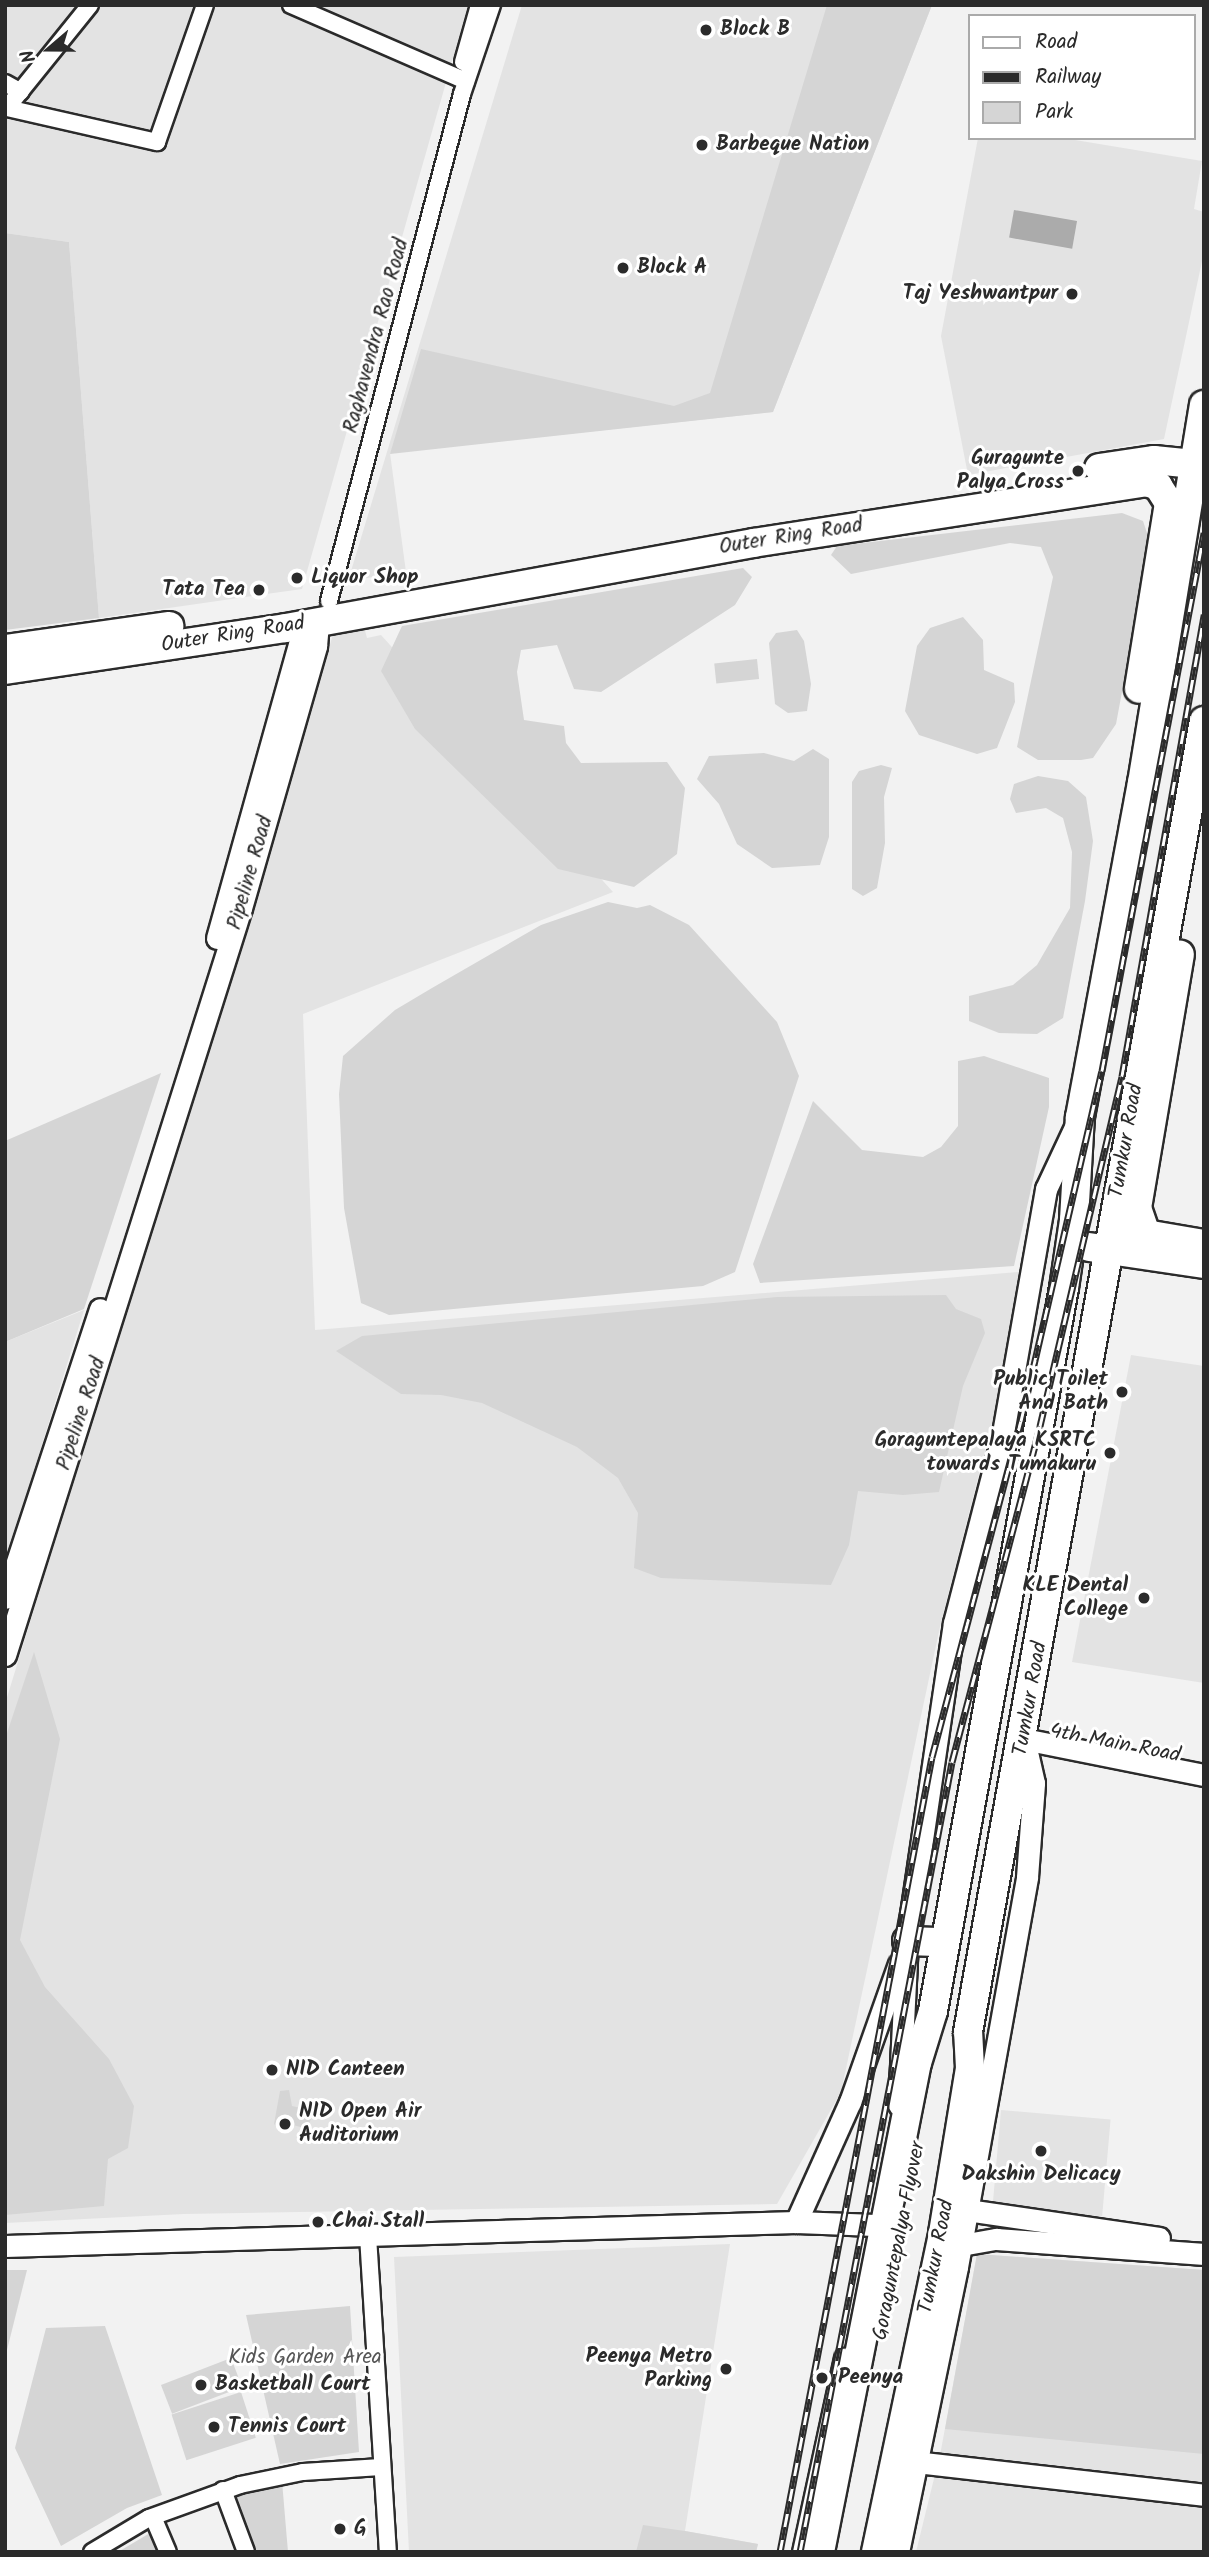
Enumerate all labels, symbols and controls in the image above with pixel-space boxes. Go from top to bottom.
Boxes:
north arrow [14,14,84,84]
legend [968,14,1195,140]
place label: Block B [720,17,790,43]
marker: Block B [698,22,714,38]
text: Road [1035,26,1077,59]
text: N [13,45,45,67]
text: Railway [1035,61,1101,94]
text: Park [1035,96,1073,129]
place label: Barbeque Nation [716,132,869,158]
marker: Barbeque Nation [694,137,710,153]
street label: Raghavendra Rao Road [339,236,415,436]
place label: Block A [637,255,707,281]
marker: Block A [615,260,631,276]
place label: Taj Yeshwantpur [903,281,1058,307]
marker: Taj Yeshwantpur [1064,286,1080,302]
place label: Guragunte Palya Cross [957,446,1064,496]
marker: Guragunte Palya Cross [1070,463,1086,479]
street label: Outer Ring Road [717,513,865,561]
place label: Liquor Shop [311,565,419,591]
marker: Liquor Shop [289,570,305,586]
place label: Tata Tea [162,577,245,603]
marker: Tata Tea [251,582,267,598]
street label: Outer Ring Road [159,611,307,659]
street label: Pipeline Road [223,813,279,933]
street label: Tumkur Road [1105,1082,1149,1200]
street label: Pipeline Road [52,1354,112,1474]
place label: Public Toilet And Bath [993,1367,1108,1417]
marker: Public Toilet And Bath [1114,1384,1130,1400]
place label: Goraguntepalaya KSRTC towards Tumakuru [875,1428,1096,1478]
marker: Goraguntepalaya KSRTC towards Tumakuru [1102,1445,1118,1461]
place label: KLE Dental College [1023,1573,1128,1623]
marker: KLE Dental College [1134,1588,1154,1608]
street label: Tumkur Road [1009,1640,1053,1758]
street label: 4th Main Road [1048,1719,1182,1769]
place label: NID Canteen [286,2057,405,2083]
marker: NID Canteen [264,2062,280,2078]
place label: NID Open Air Auditorium [299,2099,421,2149]
marker: NID Open Air Auditorium [277,2116,293,2132]
street label: Goraguntepalya Flyover [868,2140,932,2342]
marker: Dakshin Delicacy [1033,2143,1049,2159]
place label: Dakshin Delicacy [961,2162,1121,2188]
street label: Tumkur Road [914,2198,960,2316]
place label: Chai Stall [332,2209,424,2235]
marker: Chai Stall [310,2214,326,2230]
place label: Peenya Metro Parking [586,2344,712,2394]
park label: Kids Garden Area [228,2345,382,2371]
marker: Peenya Metro Parking [718,2361,734,2377]
place label: Peenya [838,2365,903,2391]
marker: Peenya [812,2368,832,2388]
place label: Basketball Court [215,2372,370,2398]
marker: Basketball Court [193,2377,209,2393]
place label: Tennis Court [228,2414,346,2440]
marker: Tennis Court [206,2419,222,2435]
place label: G [354,2516,367,2542]
marker: G [332,2521,348,2537]

